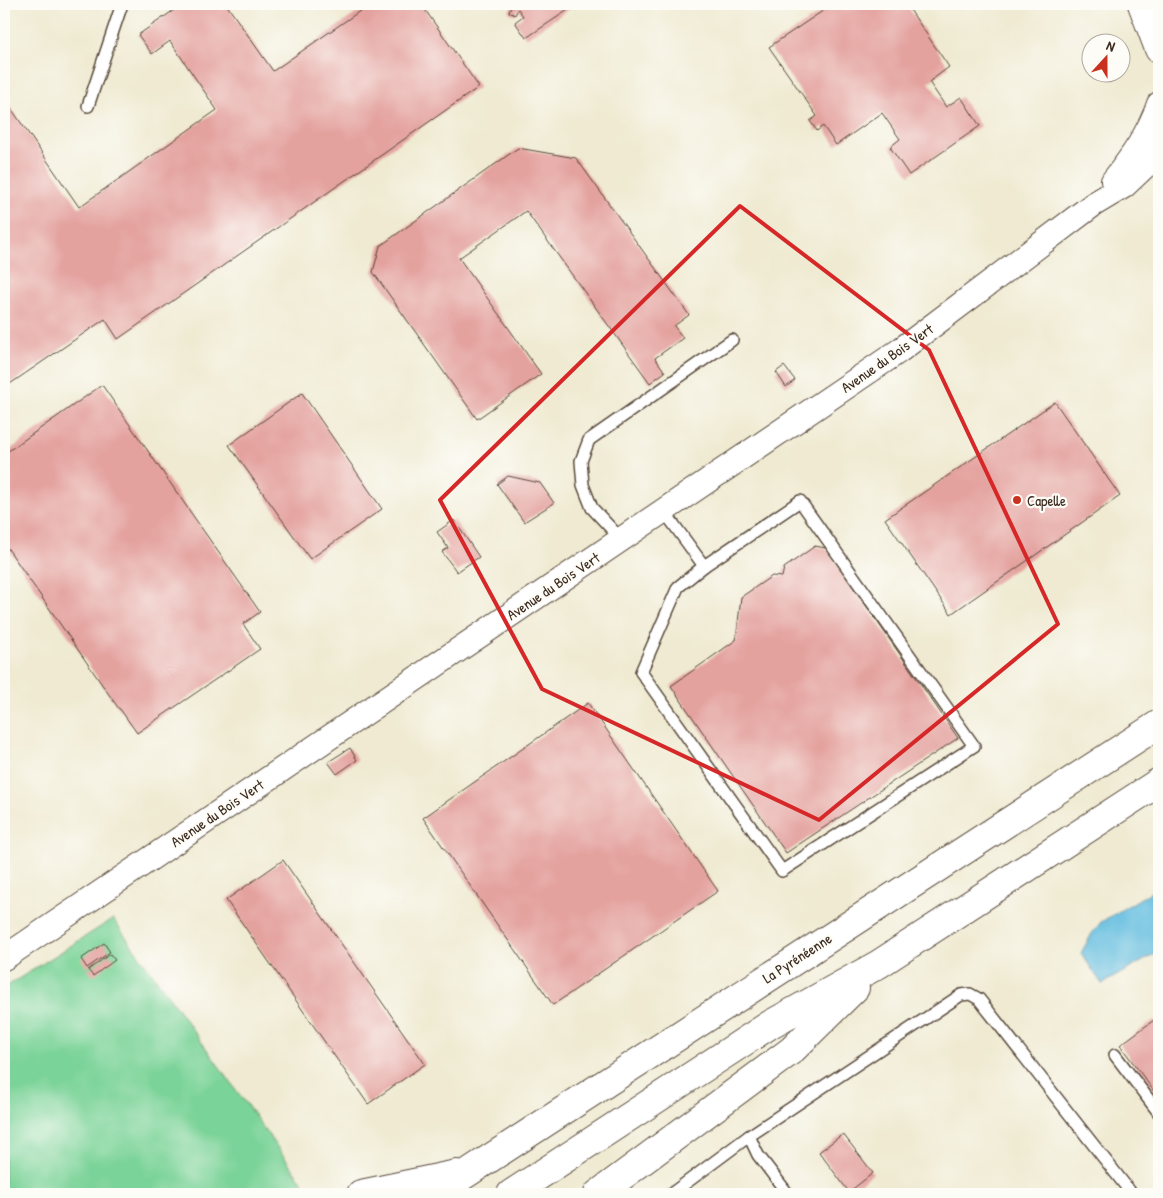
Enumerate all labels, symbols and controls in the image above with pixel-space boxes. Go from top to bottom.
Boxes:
north arrow [1080,32,1130,82]
text: N [1104,35,1118,56]
street label: Avenue du Bois Vert [837,318,938,398]
place label: Capelle [1027,490,1066,511]
marker: Capelle [1011,494,1023,506]
street label: Avenue du Bois Vert [502,547,604,625]
street label: Avenue du Bois Vert [166,774,268,852]
street label: La Pyrénéenne [758,928,836,988]

